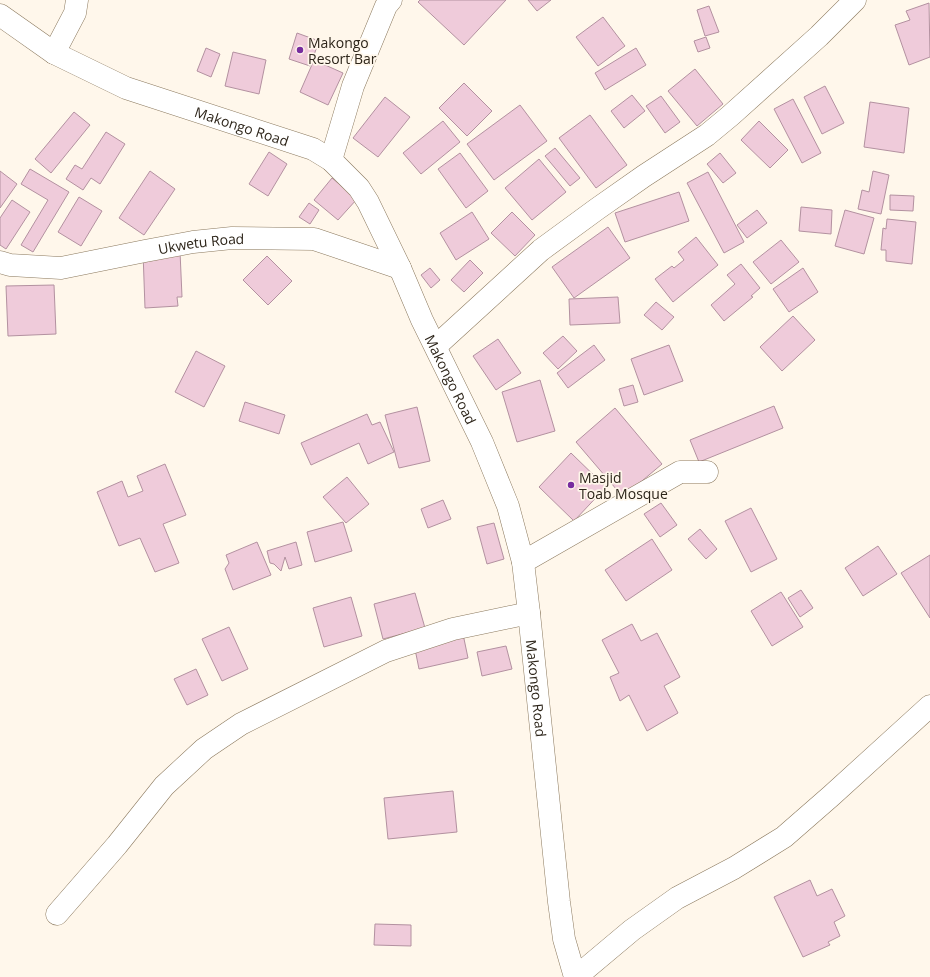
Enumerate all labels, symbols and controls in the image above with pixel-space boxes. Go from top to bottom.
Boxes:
place label: Makongo Resort Bar [308,33,377,68]
marker: Makongo Resort Bar [295,45,305,55]
street label: Makongo Road [192,102,291,150]
street label: Ukwetu Road [156,228,244,258]
street label: Makongo Road [421,331,481,427]
place label: Masjid Toab Mosque [579,468,668,503]
marker: Masjid Toab Mosque [566,480,576,490]
street label: Makongo Road [522,639,551,738]

